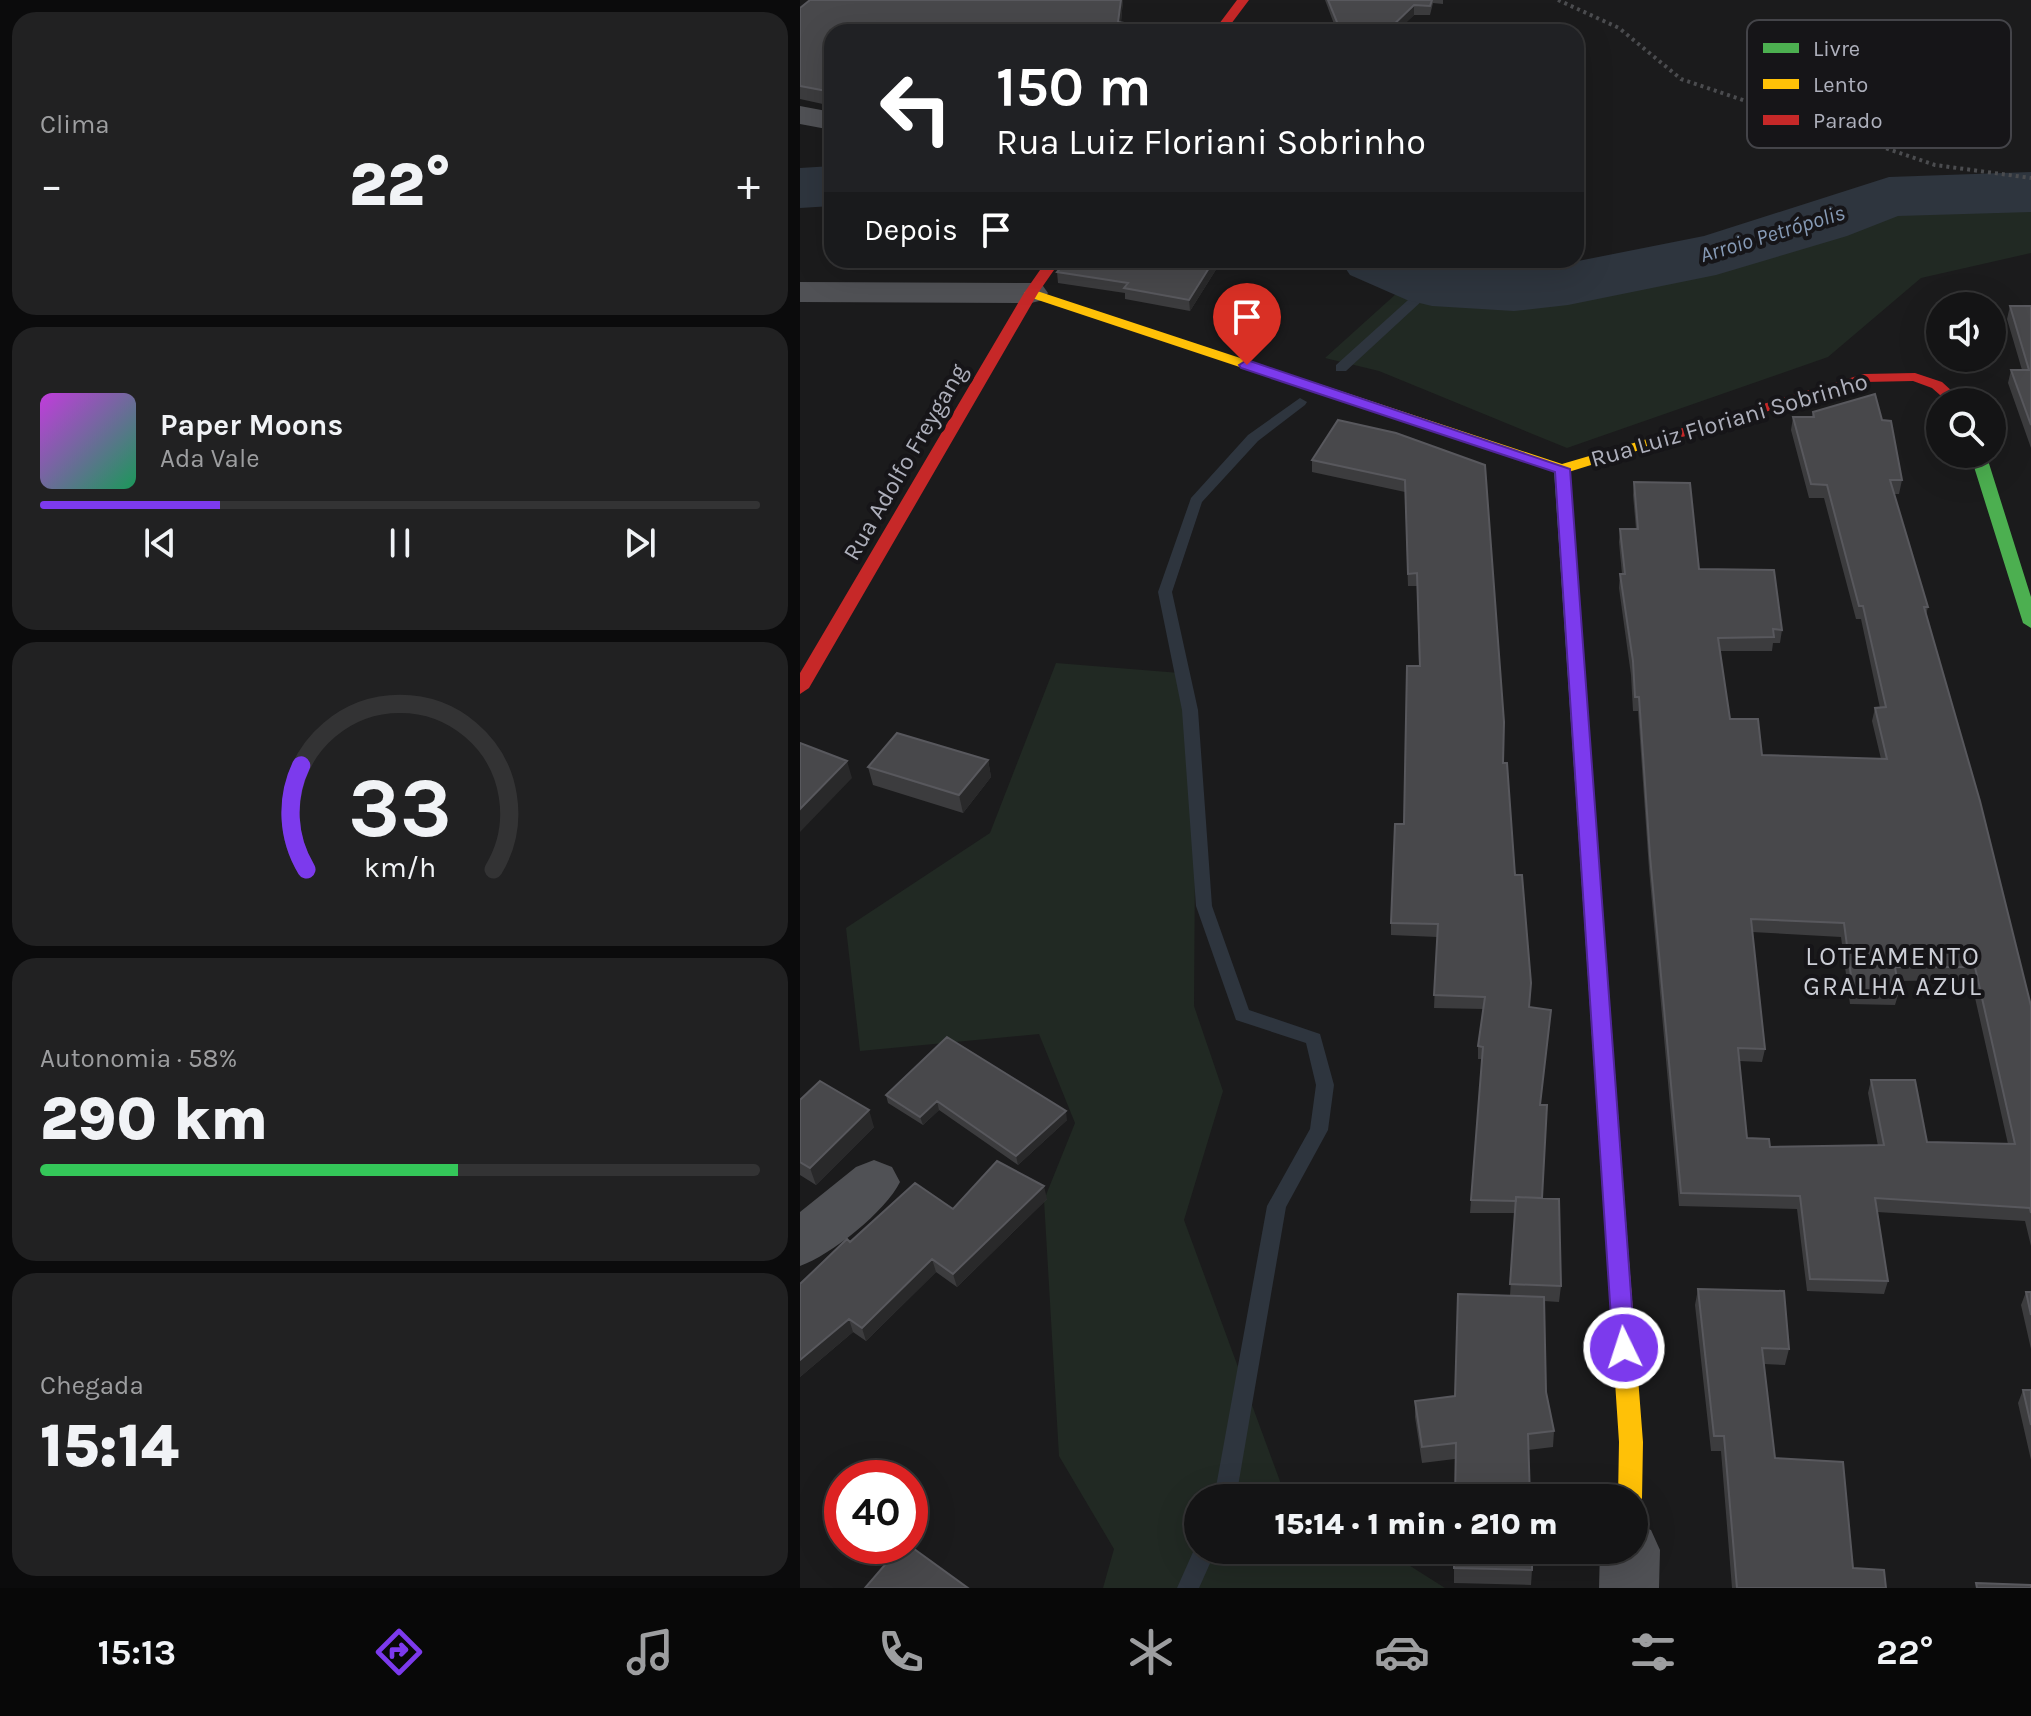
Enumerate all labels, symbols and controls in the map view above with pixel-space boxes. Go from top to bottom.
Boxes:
legend [1747,20,2011,148]
text: Livre [1813,36,1860,62]
text: 150 m [996,54,1151,119]
icon: left [864,56,968,160]
text: Lento [1813,72,1868,98]
text: Parado [1813,108,1882,134]
text: Clima [40,109,110,140]
text: Rua Luiz Floriani Sobrinho [996,121,1426,163]
text: 22° [349,150,451,220]
text: − [40,160,63,211]
text: + [737,160,760,211]
water label: Arroio Petrópolis [1697,200,1848,268]
icon: arrive [974,208,1018,252]
text: Depois [864,212,958,248]
pin [1213,283,1281,365]
map controls [1926,292,2006,468]
button: sound [1926,292,2006,372]
icon: arrive [1225,295,1269,339]
street label: Rua Adolfo Freygang [837,358,973,565]
street label: Rua Luiz Floriani Sobrinho [1587,367,1871,473]
button: search [1926,388,2006,468]
text: Paper Moons [160,407,343,443]
text: Ada Vale [160,443,260,474]
icon: previous [138,521,182,565]
icon: pause [378,521,422,565]
icon: next [618,521,662,565]
text: 33 [348,760,452,857]
text: km/h [364,851,436,884]
district label: LOTEAMENTO GRALHA AZUL [1803,941,1983,1002]
text: Autonomia · 58% [40,1043,237,1074]
text: 290 km [40,1084,268,1154]
position arrow [1582,1306,1666,1390]
text: Chegada [40,1370,144,1401]
text: 15:14 [40,1411,179,1481]
speed limit sign: 40 [824,1460,928,1564]
text: 15:14 · 1 min · 210 m [1274,1506,1558,1542]
icon: directions [371,1624,427,1680]
icon: music [622,1624,678,1680]
icon: phone [873,1624,929,1680]
icon: climate [1123,1624,1179,1680]
icon: car [1374,1624,1430,1680]
icon: filters [1625,1624,1681,1680]
text: 15:13 [97,1631,176,1673]
text: 22° [1876,1631,1933,1673]

